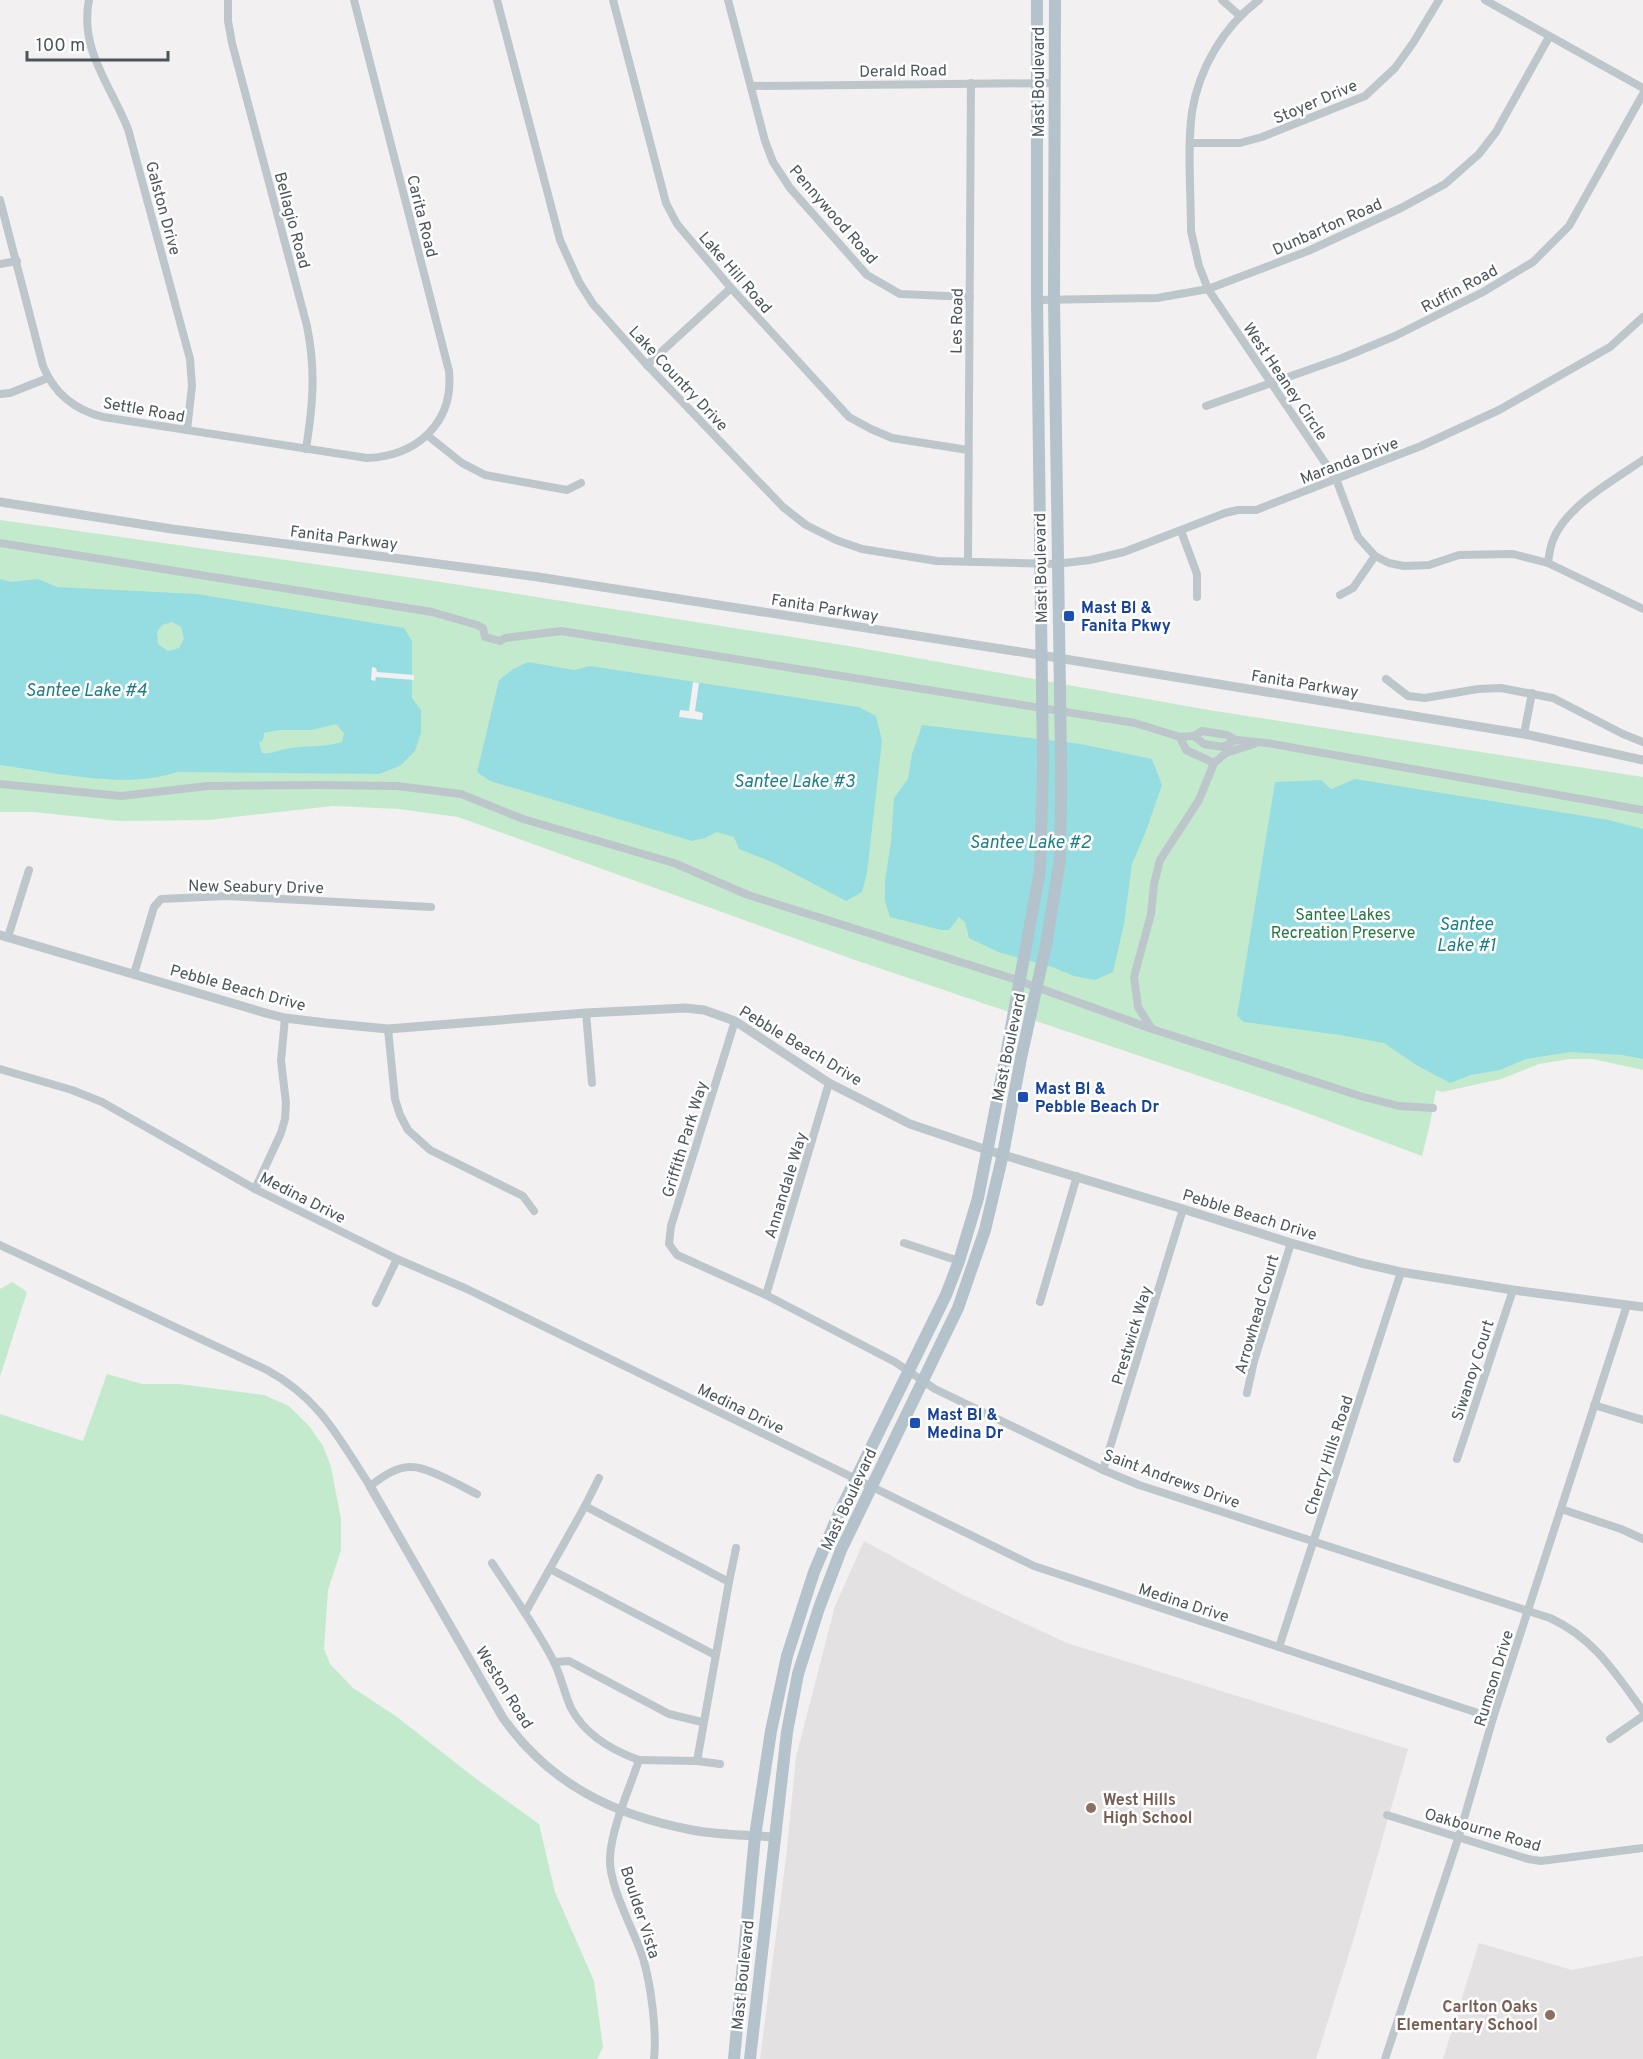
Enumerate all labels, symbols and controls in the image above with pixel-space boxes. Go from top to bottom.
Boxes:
scale bar [27,24,168,62]
street label: Mast Boulevard [1030,27,1050,137]
text: 100 m [36,35,85,58]
street label: Derald Road [859,61,947,83]
street label: Stoyer Drive [1271,76,1361,129]
street label: Galston Drive [140,159,184,258]
street label: Pennywood Road [784,162,881,269]
street label: Bellagio Road [269,170,314,271]
street label: Carita Road [401,173,441,260]
street label: Dunbarton Road [1270,195,1386,261]
street label: Lake Hill Road [693,228,776,318]
street label: Ruffin Road [1418,261,1502,318]
street label: Les Road [947,288,969,354]
street label: West Heaney Circle [1237,319,1331,445]
street label: Lake Country Drive [624,322,732,436]
street label: Settle Road [101,394,186,428]
street label: Maranda Drive [1298,434,1402,490]
street label: Mast Boulevard [1031,513,1053,623]
street label: Fanita Parkway [289,522,399,556]
street label: Fanita Parkway [770,591,880,627]
place label: Mast Bl & Fanita Pkwy [1081,599,1171,637]
marker: Mast Bl & Fanita Pkwy [1062,609,1076,623]
street label: Fanita Parkway [1250,667,1360,703]
water label: Santee Lake #4 [25,680,147,703]
water label: Santee Lake #3 [733,771,855,794]
water label: Santee Lake #2 [969,832,1091,855]
street label: New Seabury Drive [188,877,324,899]
park label: Santee Lakes Recreation Preserve [1271,906,1415,944]
water label: Santee Lake #1 [1437,914,1496,958]
street label: Pebble Beach Drive [167,961,308,1017]
street label: Mast Boulevard [989,991,1031,1103]
street label: Pebble Beach Drive [735,1002,865,1091]
street label: Griffith Park Way [659,1079,713,1200]
place label: Mast Bl & Pebble Beach Dr [1035,1080,1159,1118]
marker: Mast Bl & Pebble Beach Dr [1016,1090,1030,1104]
street label: Annandale Way [761,1130,813,1241]
street label: Medina Drive [256,1169,349,1229]
street label: Pebble Beach Drive [1180,1186,1319,1246]
street label: Arrowhead Court [1231,1253,1285,1377]
street label: Prestwick Way [1108,1284,1158,1388]
street label: Siwanoy Court [1448,1318,1500,1424]
street label: Medina Drive [693,1380,787,1439]
street label: Cherry Hills Road [1301,1393,1359,1518]
place label: Mast Bl & Medina Dr [927,1406,1004,1444]
marker: Mast Bl & Medina Dr [908,1416,922,1430]
street label: Mast Boulevard [817,1446,882,1554]
street label: Saint Andrews Drive [1100,1446,1242,1514]
street label: Medina Drive [1136,1580,1231,1628]
street label: Rumson Drive [1471,1628,1519,1729]
street label: Weston Road [470,1643,537,1733]
place label: West Hills High School [1103,1791,1192,1829]
marker: West Hills High School [1084,1801,1098,1815]
street label: Oakbourne Road [1422,1805,1543,1857]
street label: Boulder Vista [615,1864,663,1961]
street label: Mast Boulevard [728,1919,760,2031]
place label: Carlton Oaks Elementary School [1396,1998,1538,2036]
marker: Carlton Oaks Elementary School [1543,2008,1557,2022]

